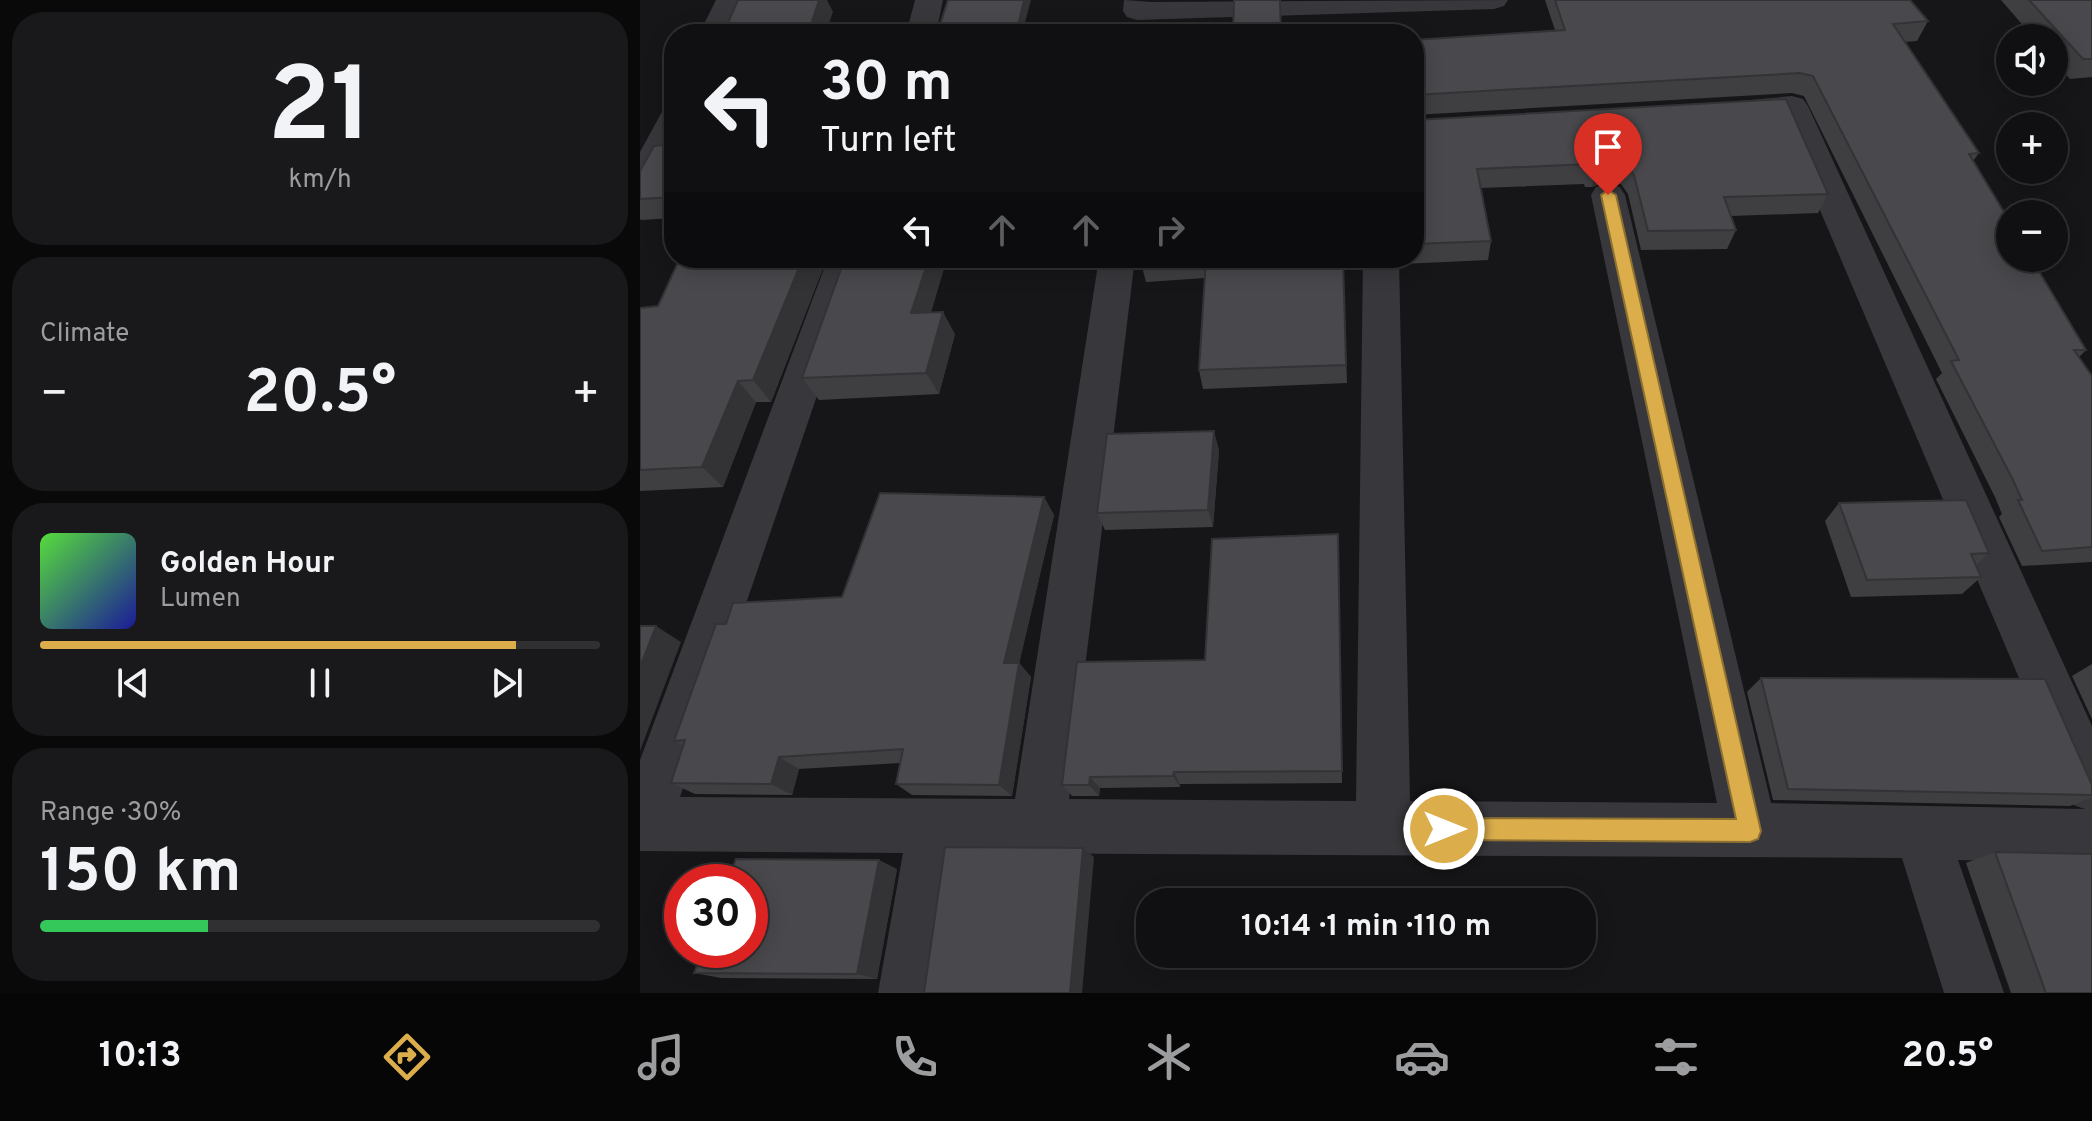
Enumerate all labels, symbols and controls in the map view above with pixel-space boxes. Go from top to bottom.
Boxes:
map controls [1996,24,2068,272]
button: sound [1996,24,2068,96]
text: 21 [267,46,373,178]
text: 30 m [820,50,953,120]
icon: left [688,56,792,160]
button: + [1996,112,2068,184]
pin [1574,113,1642,195]
text: Turn left [820,119,957,165]
icon: arrive [1586,125,1630,169]
text: km/h [288,164,352,197]
button: − [1996,200,2068,272]
icon: left [896,208,940,252]
icon: ahead [980,208,1024,252]
icon: ahead [1064,208,1108,252]
icon: right [1148,208,1192,252]
text: Climate [40,318,129,351]
text: 20.5° [244,358,396,434]
text: − [40,368,68,424]
text: + [572,368,600,424]
text: Golden Hour [160,546,334,583]
text: Lumen [160,583,241,616]
icon: previous [111,661,155,705]
icon: pause [298,661,342,705]
icon: next [485,661,529,705]
position arrow [1402,787,1486,871]
text: Range · 30% [40,797,182,830]
text: 150 km [40,837,241,913]
speed limit sign: 30 [664,864,768,968]
text: 10:14 · 1 min · 110 m [1241,909,1491,946]
icon: directions [379,1029,435,1085]
icon: music [633,1029,689,1085]
icon: phone [887,1029,943,1085]
icon: climate [1141,1029,1197,1085]
icon: car [1394,1029,1450,1085]
icon: filters [1648,1029,1704,1085]
text: 10:13 [99,1034,182,1080]
text: 20.5° [1902,1034,1993,1080]

